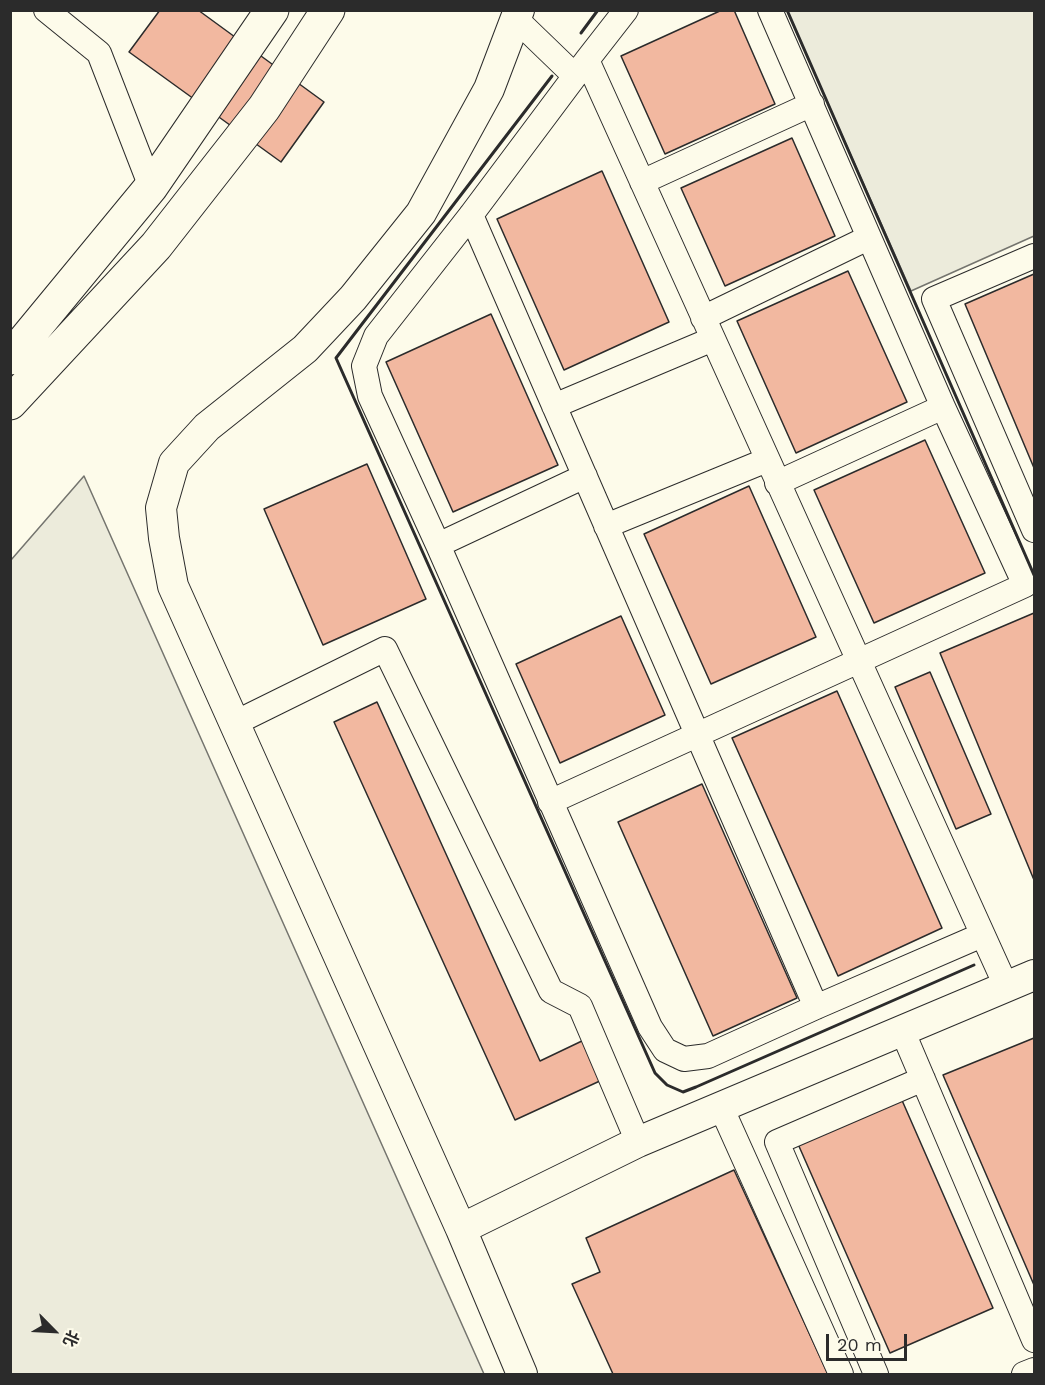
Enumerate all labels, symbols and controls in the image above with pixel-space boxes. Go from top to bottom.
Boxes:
north arrow [24,1301,84,1361]
scale bar [829,1322,910,1360]
text: 北 [59,1327,83,1350]
text: 20 m [837,1334,882,1355]

